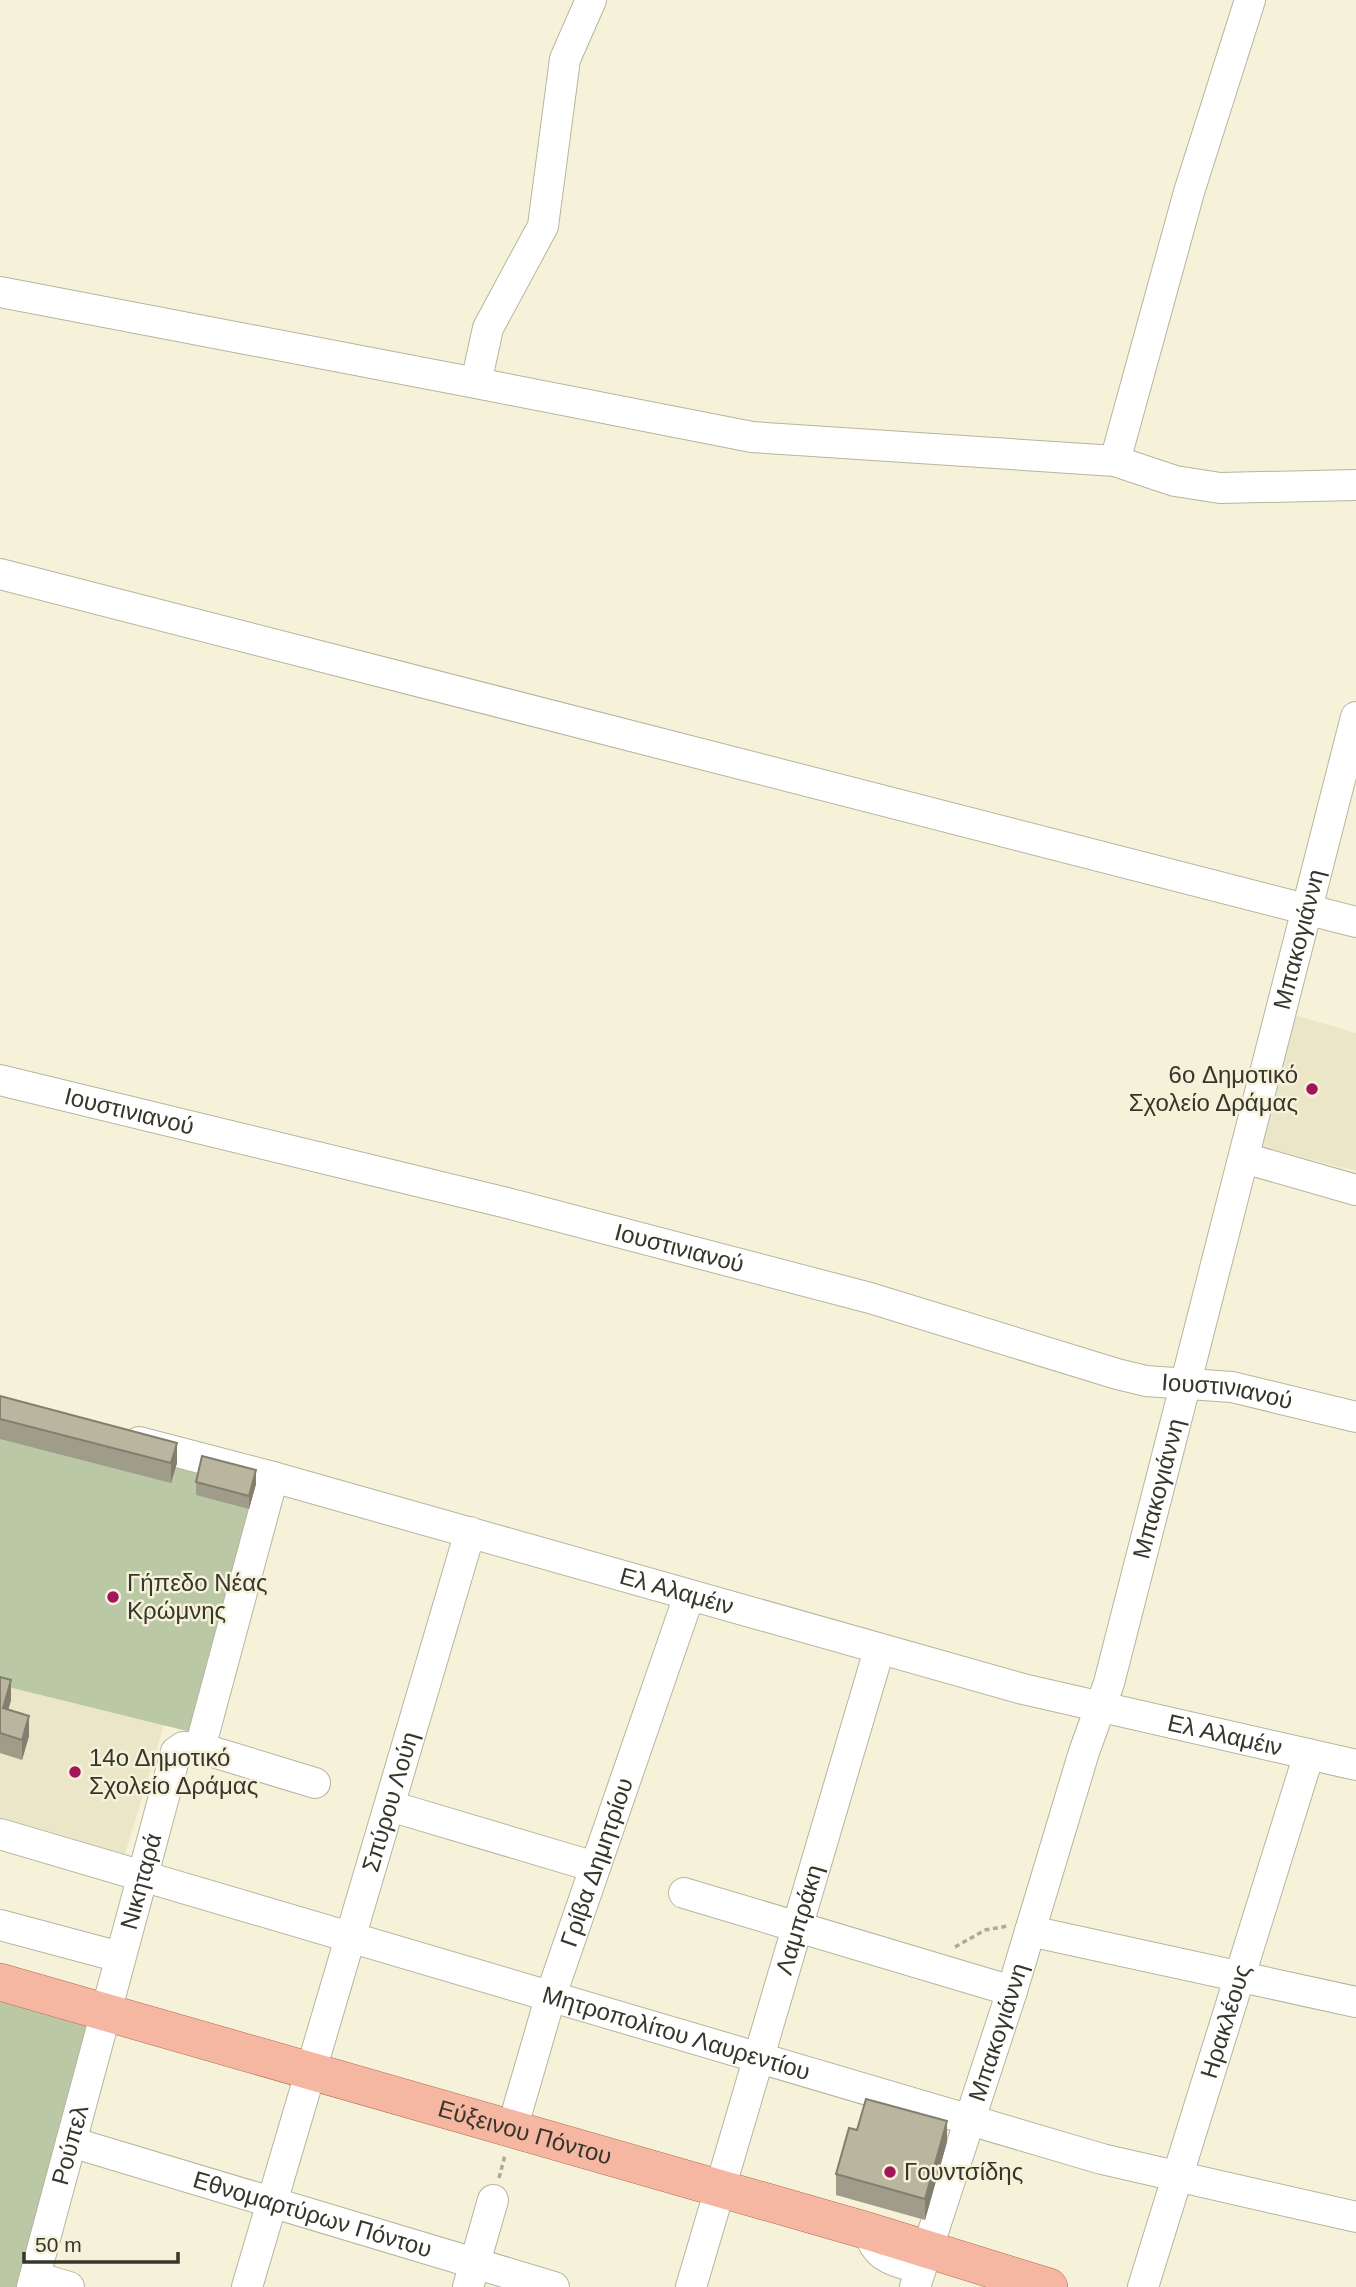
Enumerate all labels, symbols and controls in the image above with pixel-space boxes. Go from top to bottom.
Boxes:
street label: Μπακογιάννη [1268,866,1330,1012]
place label: 6o Δημοτικό Σχολείο Δράμας [1129,1061,1298,1116]
marker: 6o Δημοτικό Σχολείο Δράμας [1304,1081,1320,1097]
street label: Ιουστινιανού [62,1082,197,1140]
street label: Ιουστινιανού [612,1218,747,1278]
street label: Ιουστινιανού [1161,1368,1295,1414]
street label: Μπακογιάννη [1127,1416,1189,1562]
street label: Ελ Αλαμέιν [617,1562,737,1619]
place label: Γήπεδο Νέας Κρώμνης [127,1569,268,1624]
marker: Γήπεδο Νέας Κρώμνης [105,1589,121,1605]
street label: Ελ Αλαμέιν [1165,1708,1285,1761]
street label: Σπύρου Λούη [356,1728,423,1875]
place label: 14ο Δημοτικό Σχολείο Δράμας [89,1744,258,1799]
marker: 14ο Δημοτικό Σχολείο Δράμας [67,1764,83,1780]
street label: Γρίβα Δημητρίου [555,1774,638,1950]
street label: Νικηταρά [115,1830,167,1932]
street label: Λαμπράκη [770,1861,828,1978]
street label: Μπακογιάννη [963,1960,1033,2105]
street label: Ηρακλέους [1195,1961,1256,2082]
street label: Μητροπολίτου Λαυρεντίου [539,1981,813,2085]
street label: Εύξεινου Πόντου [435,2094,615,2170]
street label: Ρούπελ [46,2102,93,2188]
place label: Γουντσίδης [904,2158,1023,2185]
marker: Γουντσίδης [882,2164,898,2180]
street label: Εθνομαρτύρων Πόντου [190,2165,435,2263]
scale bar [24,2220,178,2264]
text: 50 m [35,2233,82,2256]

